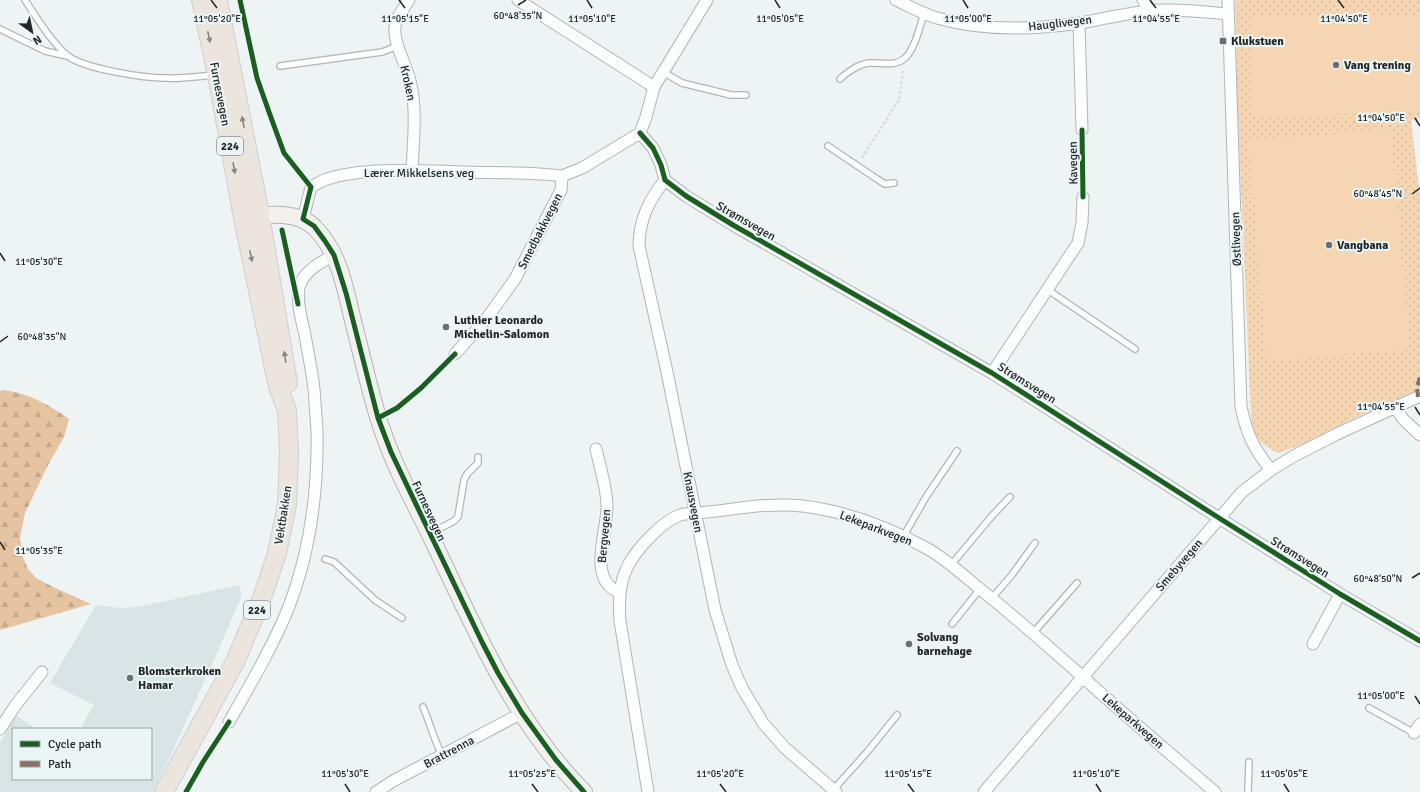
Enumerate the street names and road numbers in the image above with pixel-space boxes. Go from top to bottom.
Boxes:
street label: Hauglivegen [1027,12,1093,35]
street label: Furnesvegen [206,61,233,127]
street label: Kroken [396,64,419,102]
road number: 224 [217,137,243,155]
street label: Kavegen [1066,141,1081,185]
street label: Lærer Mikkelsens veg [364,166,474,181]
street label: Smedbakkvegen [515,191,566,272]
street label: Strømsvegen [713,198,778,245]
street label: Østlivegen [1228,212,1245,266]
street label: Strømsvegen [995,359,1059,407]
street label: Knausvegen [679,470,706,534]
street label: Furnesvegen [408,479,449,544]
street label: Vektbakken [271,485,296,546]
street label: Bergvegen [595,508,614,564]
street label: Lekeparkvegen [837,508,914,549]
street label: Strømsvegen [1268,533,1332,581]
street label: Smebyvegen [1153,536,1206,595]
road number: 224 [244,601,270,619]
street label: Lekeparkvegen [1099,691,1167,752]
street label: Brattrenna [421,733,477,772]

